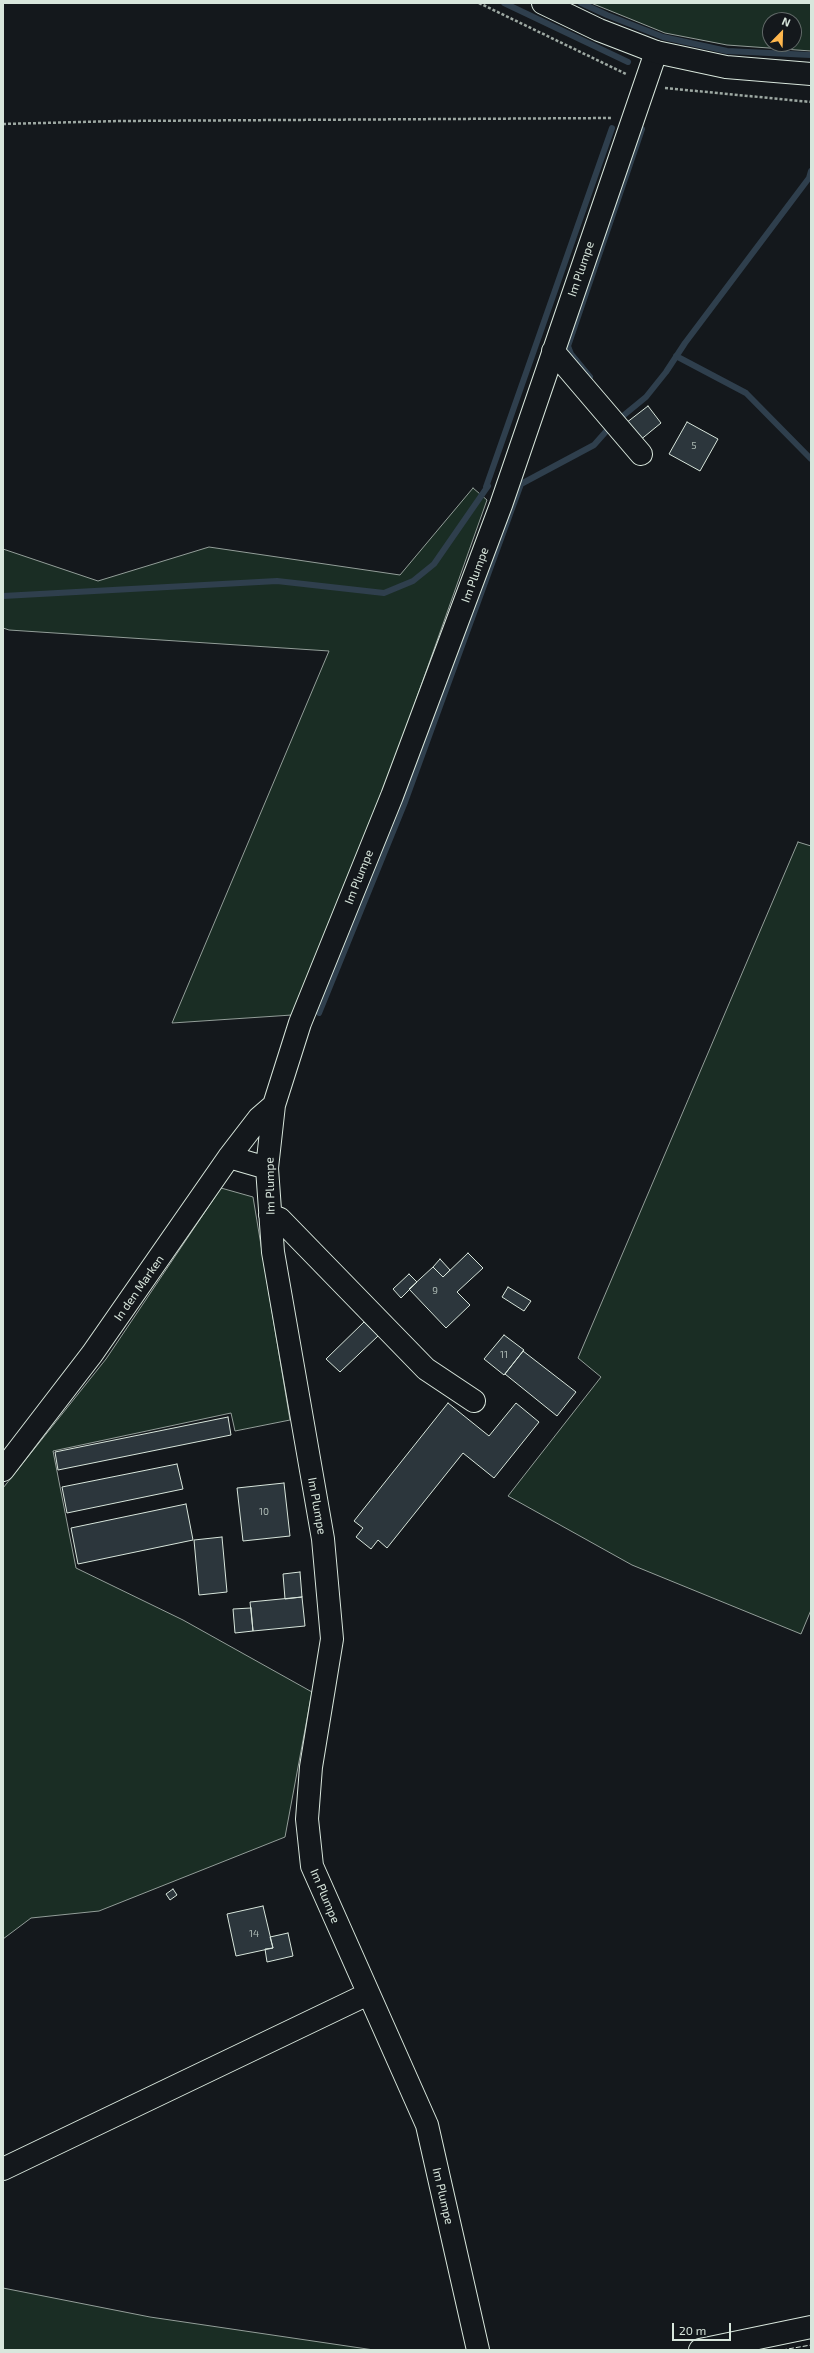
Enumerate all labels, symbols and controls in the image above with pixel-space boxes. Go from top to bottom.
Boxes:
north arrow [762,12,802,52]
text: N [780,14,793,29]
street label: Im Plumpe [565,239,597,299]
house number: 5 [691,440,697,452]
street label: Im Plumpe [458,545,492,605]
street label: Im Plumpe [342,848,376,906]
street label: Im Plumpe [262,1157,278,1215]
street label: In den Marken [111,1252,167,1324]
house number: 9 [432,1285,438,1297]
house number: 11 [500,1349,508,1361]
street label: Im Plumpe [305,1476,329,1536]
house number: 10 [259,1506,269,1518]
street label: Im Plumpe [307,1867,343,1925]
house number: 14 [249,1928,259,1940]
street label: Im Plumpe [429,2166,457,2226]
scale bar [674,2315,733,2341]
text: 20 m [679,2323,706,2337]

